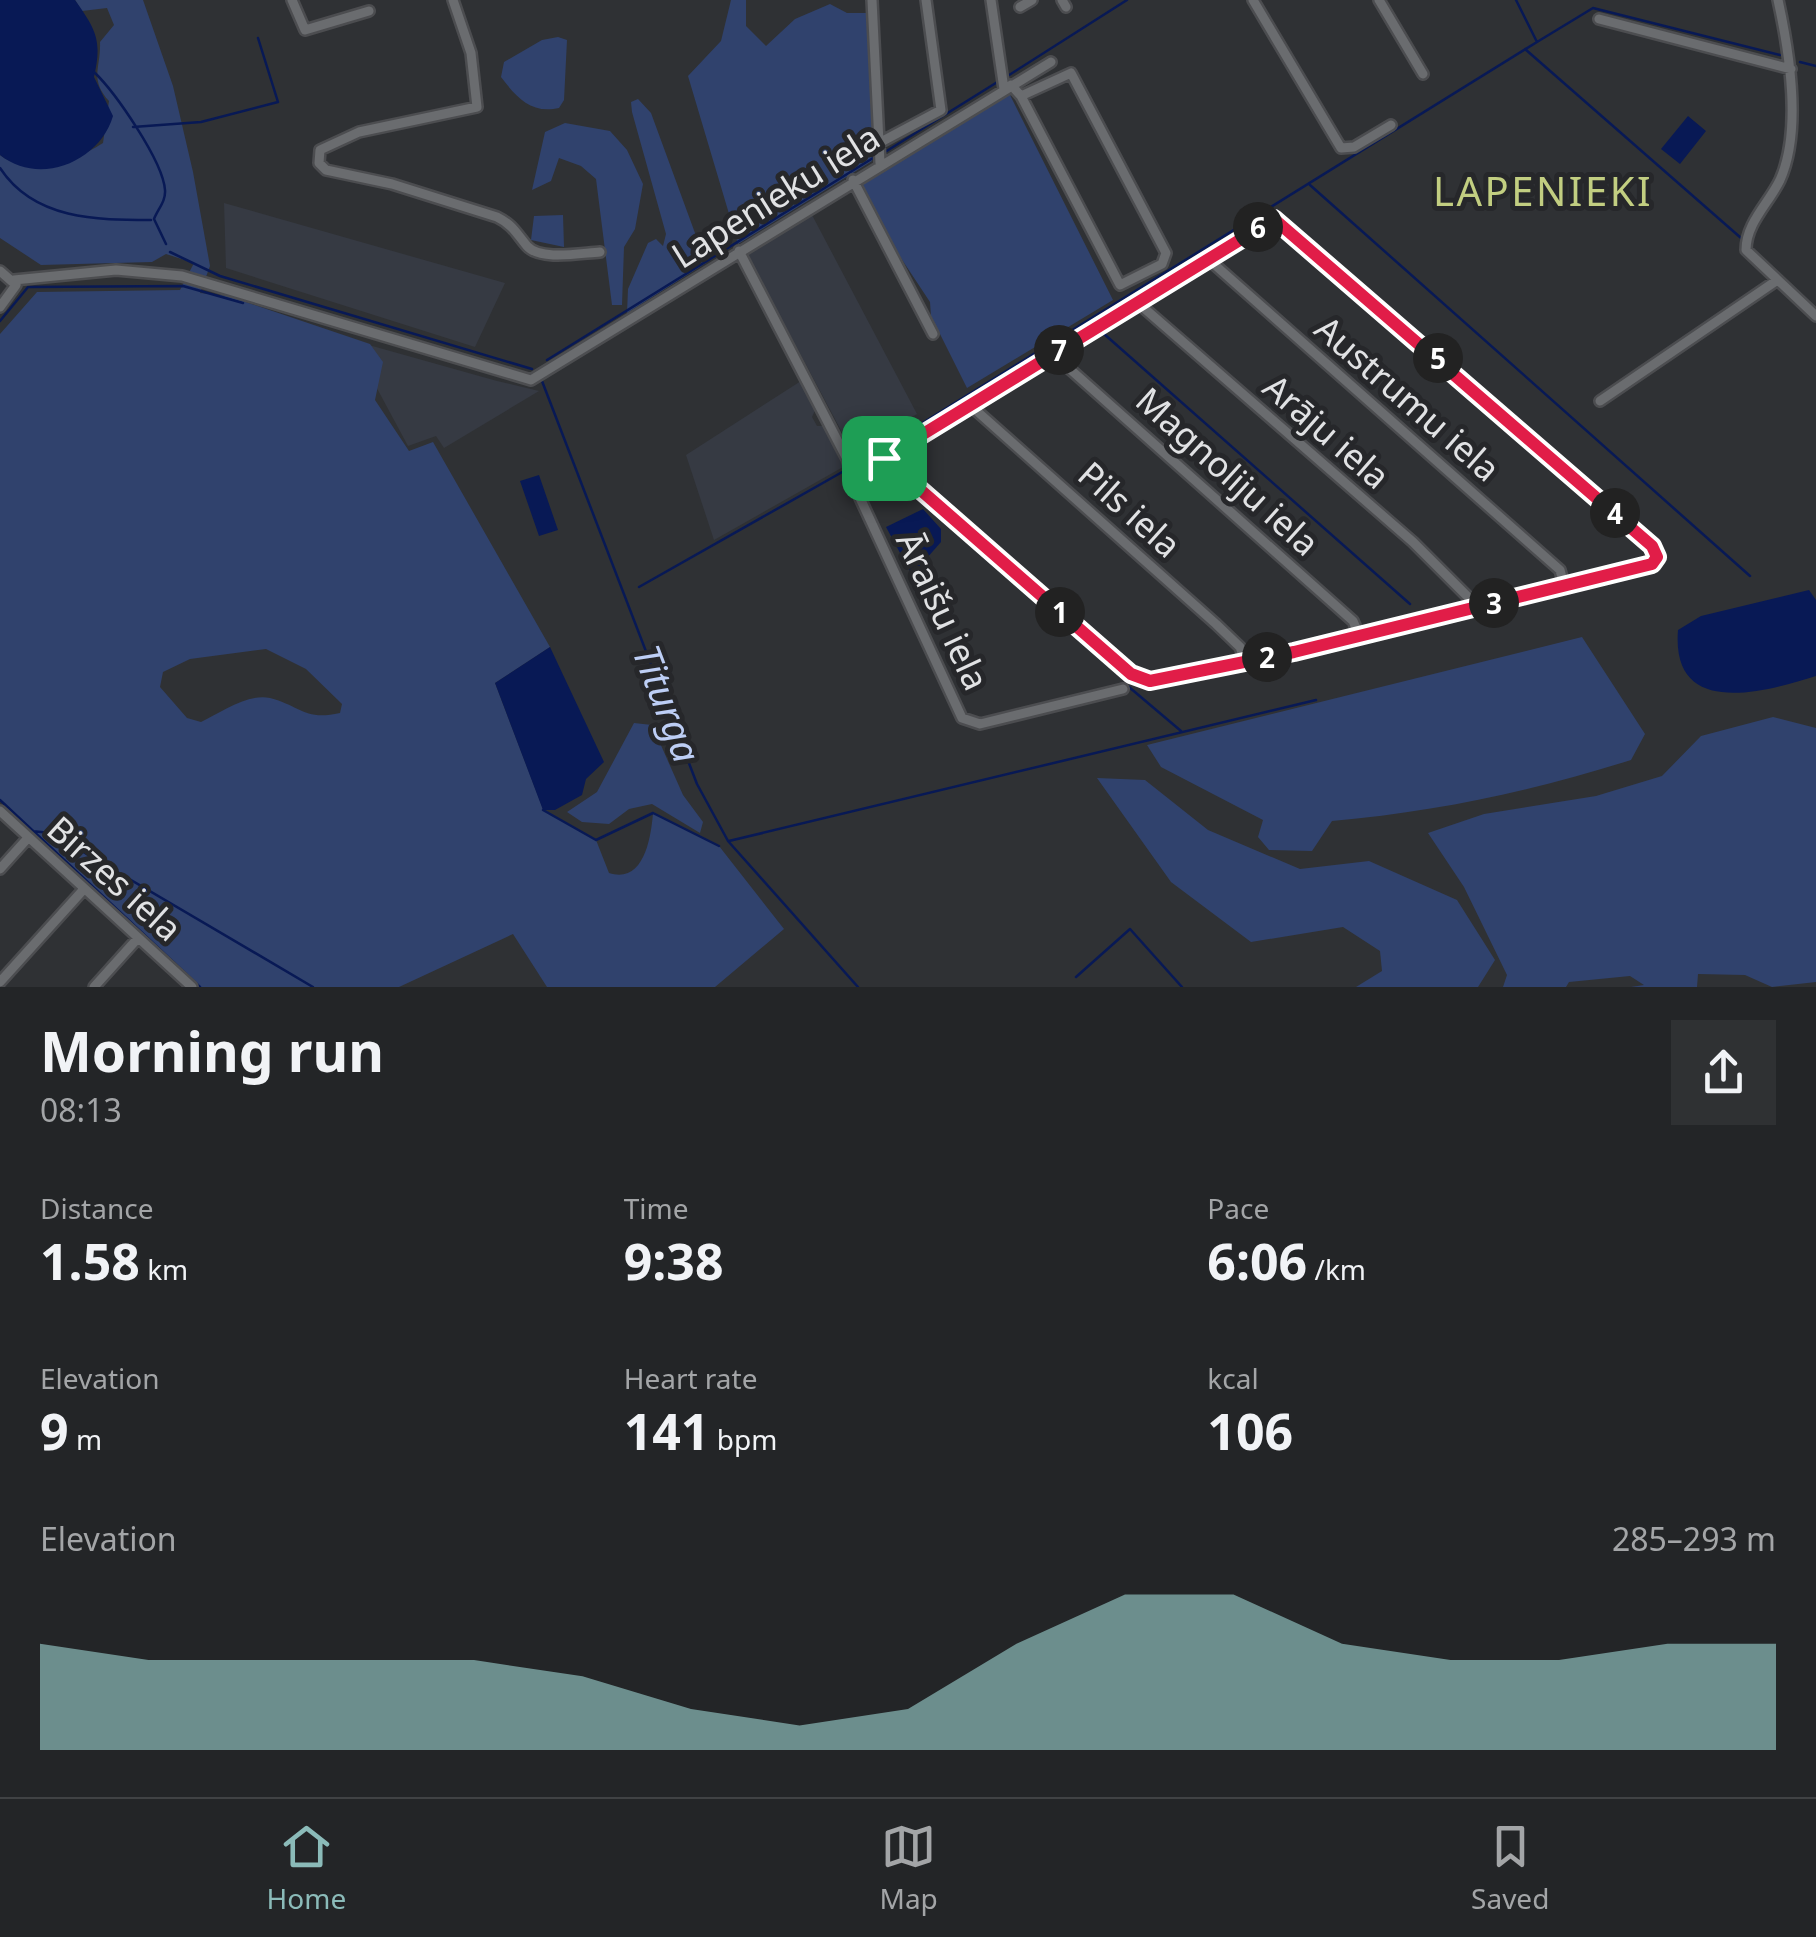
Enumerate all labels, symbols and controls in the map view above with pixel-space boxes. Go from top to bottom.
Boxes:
street label: Lapenieku iela [662,113,888,278]
district label: LAPENIEKI [1433,163,1653,218]
pin: 6 [1233,202,1283,252]
text: 6 [1250,208,1266,246]
street label: Austrumu iela [1306,305,1510,491]
pin: 7 [1034,325,1084,375]
text: 7 [1051,331,1067,369]
pin: 5 [1413,333,1463,383]
text: 5 [1430,339,1446,377]
street label: Arāju iela [1254,363,1400,499]
street label: Magnoliju iela [1126,376,1330,566]
pin [842,416,927,501]
icon: arrive [857,431,912,486]
street label: Pils iela [1069,450,1191,567]
pin: 4 [1590,488,1640,538]
text: 4 [1607,494,1623,532]
street label: Āraišu iela [886,524,1001,697]
pin: 3 [1469,578,1519,628]
text: 3 [1486,584,1502,622]
pin: 1 [1035,587,1085,637]
text: 1 [1052,593,1068,631]
pin: 2 [1242,632,1292,682]
water label: Titurga [622,637,714,769]
text: 2 [1259,638,1275,676]
street label: Birzes iela [38,805,192,951]
text: Morning run [40,1013,384,1088]
button: share [1671,1020,1776,1125]
text: 08:13 [40,1088,122,1131]
text: Distance [40,1189,153,1227]
text: Time [624,1189,688,1227]
text: Pace [1207,1189,1269,1227]
text: 1.58 [40,1227,140,1295]
text: 9:38 [624,1227,724,1295]
text: 6:06 [1207,1227,1307,1295]
text: km [140,1250,188,1288]
text: /km [1307,1250,1366,1288]
text: Elevation [40,1359,160,1397]
text: Heart rate [624,1359,757,1397]
text: kcal [1207,1359,1259,1397]
text: 9 [40,1397,69,1465]
text: 141 [624,1397,709,1465]
text: 106 [1207,1397,1293,1465]
text: m [69,1420,102,1458]
text: bpm [709,1420,777,1458]
text: Elevation [40,1517,177,1560]
text: 285–293 m [1612,1517,1776,1560]
tab: Home [267,1819,346,1917]
tab: Map [880,1819,938,1917]
tab: Saved [1471,1819,1549,1917]

